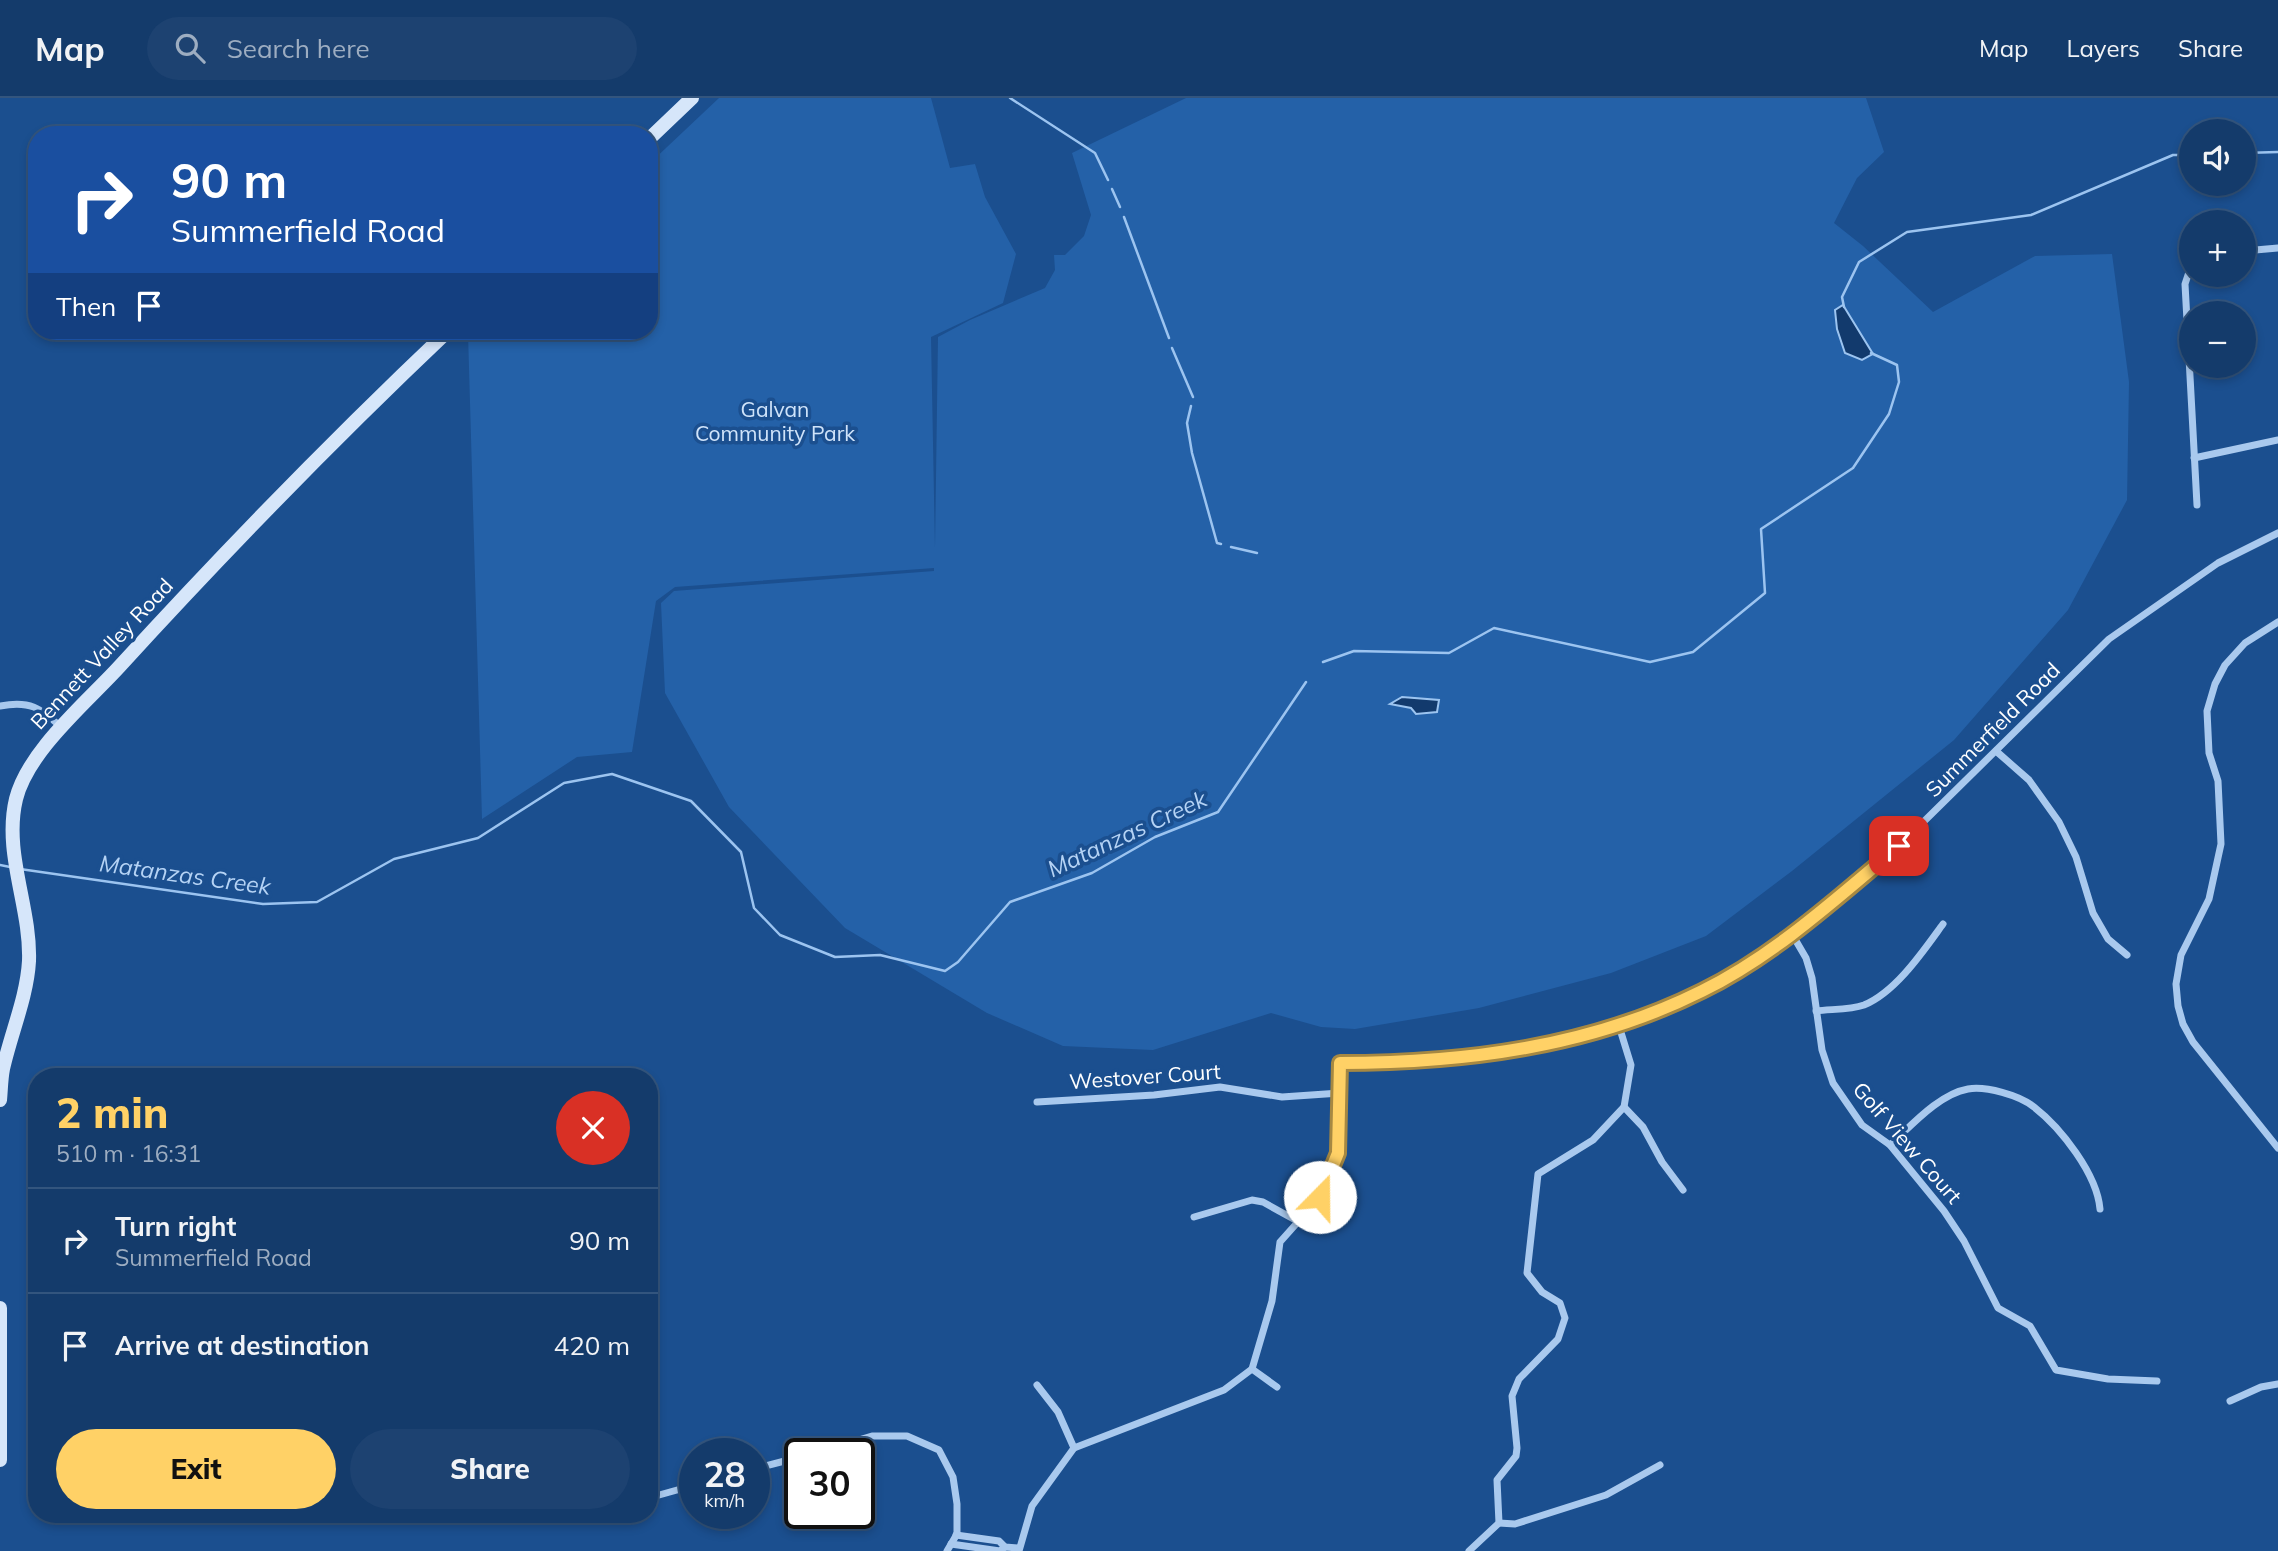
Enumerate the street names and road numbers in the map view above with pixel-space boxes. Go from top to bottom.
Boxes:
street label: Bennett Valley Road [25,572,178,734]
street label: Summerfield Road [1920,657,2065,802]
street label: Westover Court [1068,1058,1222,1094]
street label: Golf View Court [1848,1076,1968,1209]

